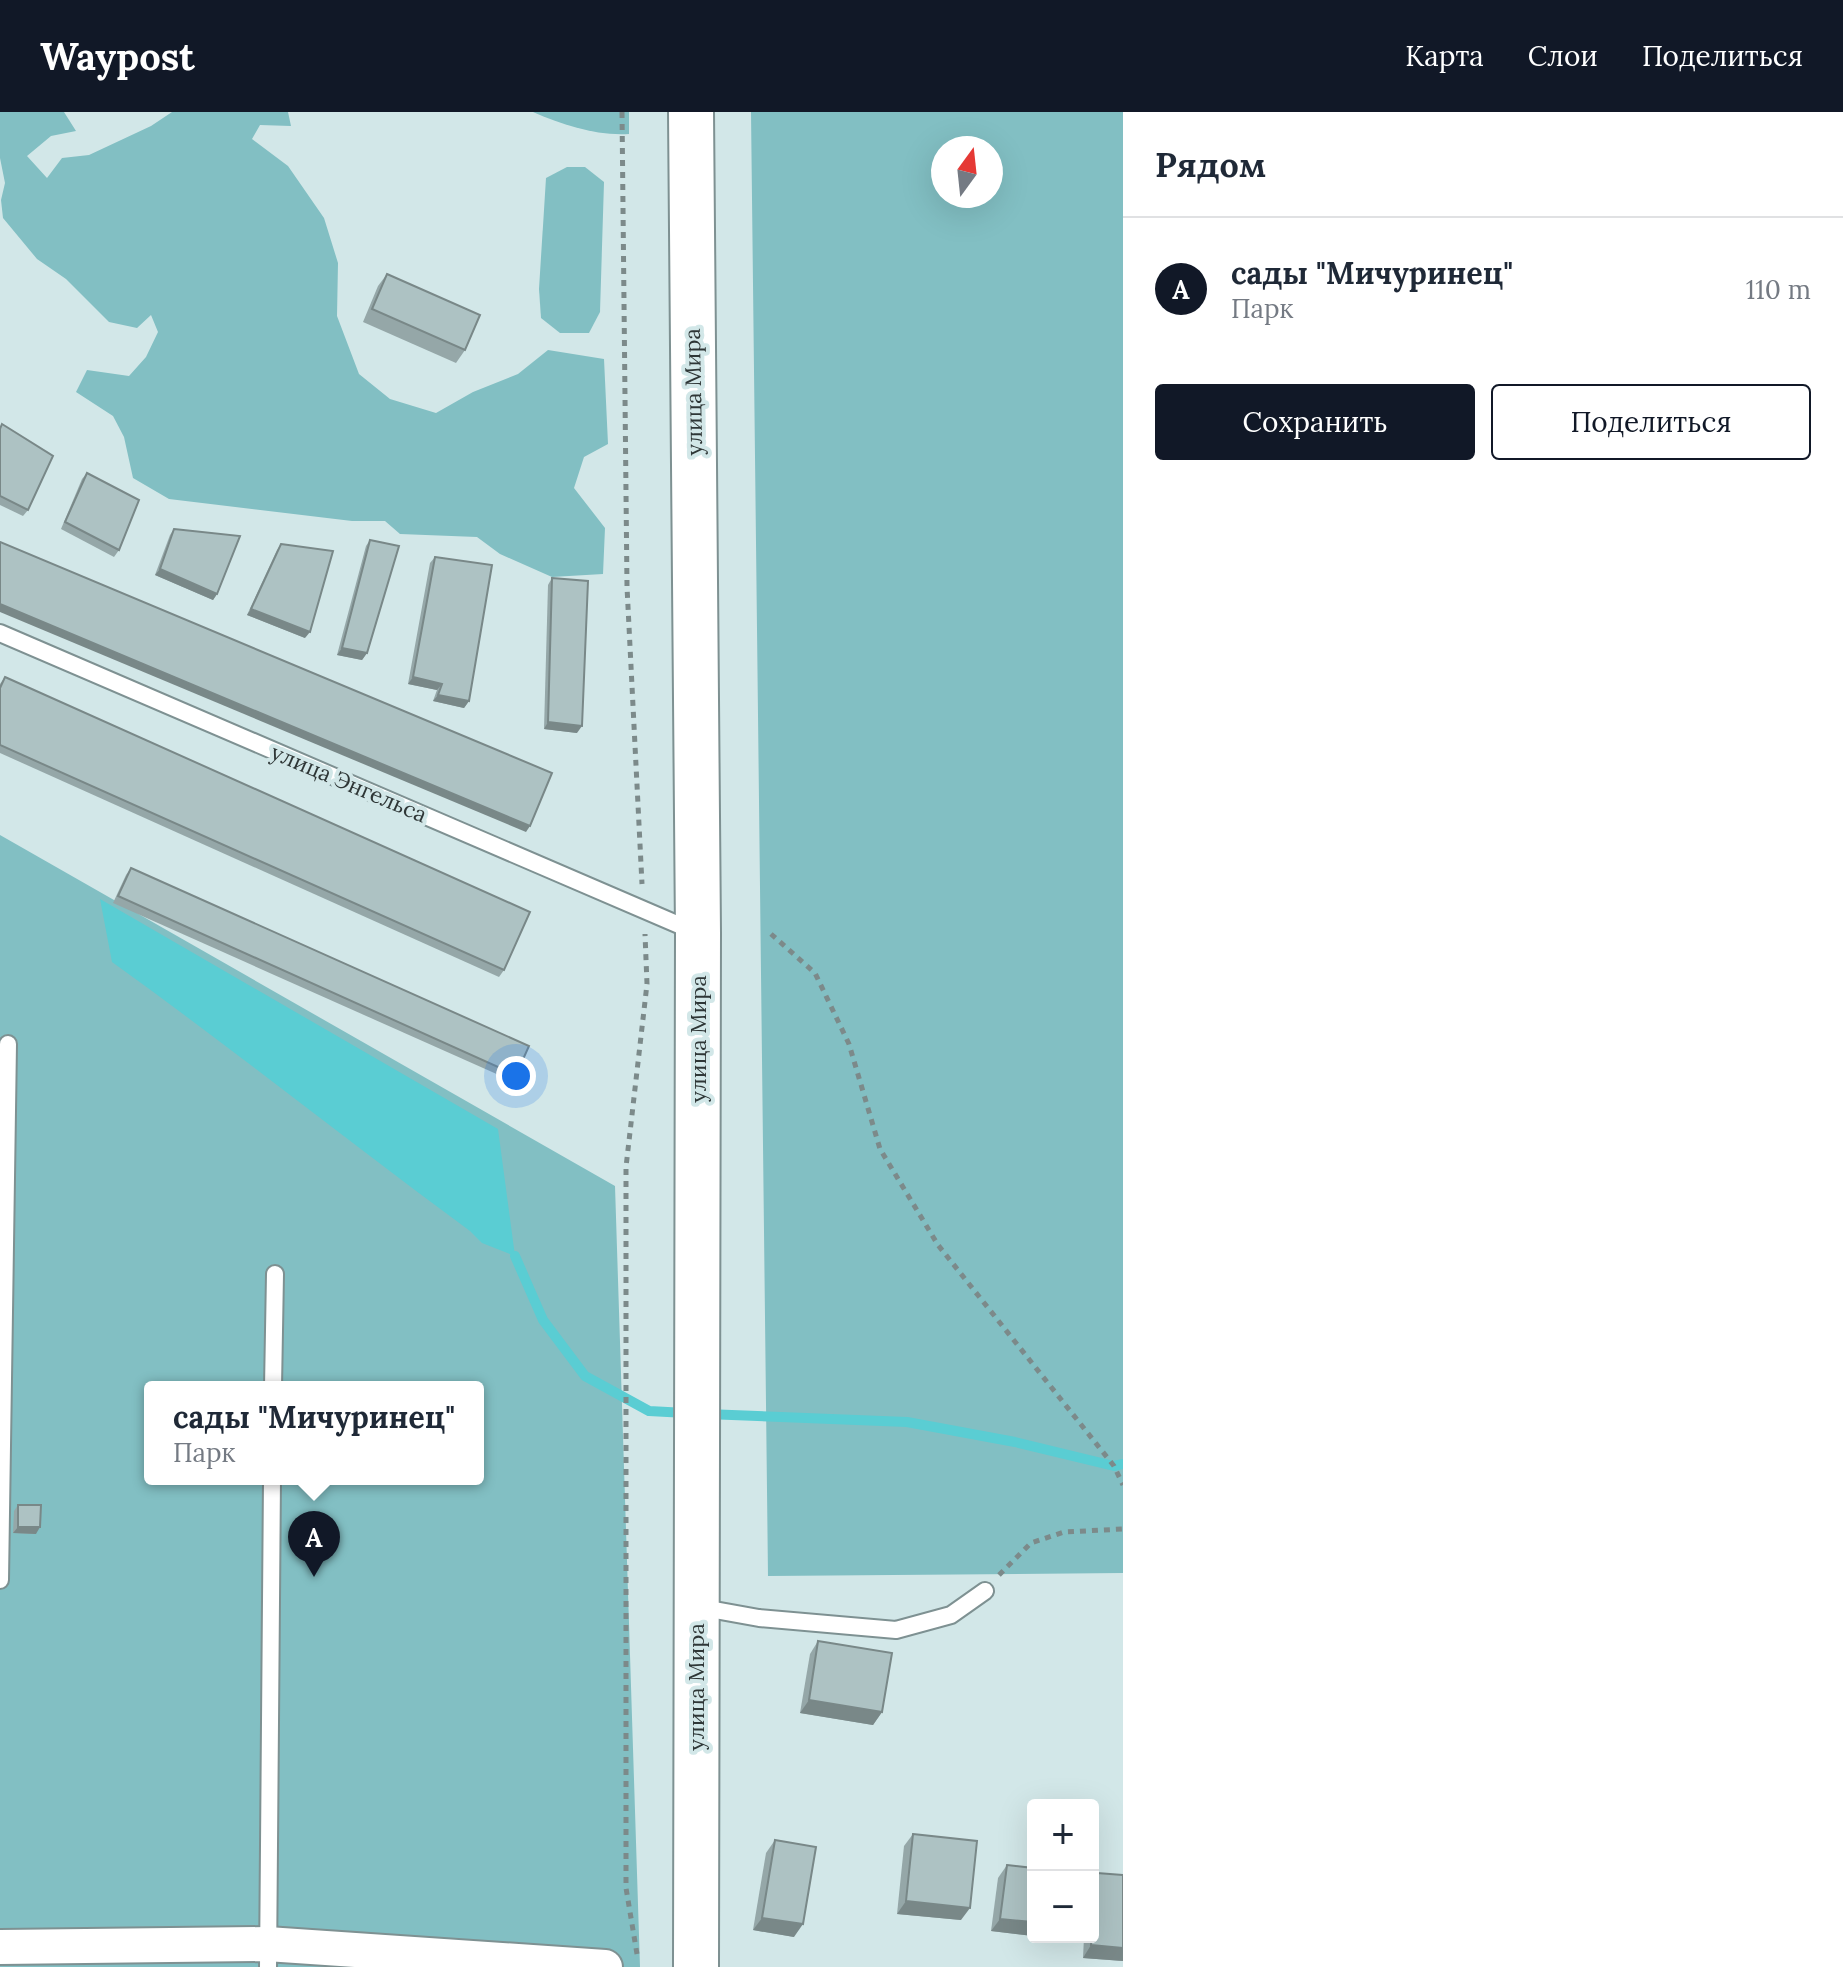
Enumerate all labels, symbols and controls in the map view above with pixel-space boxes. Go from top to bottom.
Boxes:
text: Waypost [40,32,195,80]
text: Карта [1405,38,1484,74]
text: Слои [1528,38,1598,74]
text: Поделиться [1642,38,1803,74]
north arrow [931,136,1003,208]
text: Рядом [1155,143,1266,186]
text: сады "Мичуринец" [1231,254,1513,292]
text: A [1172,273,1190,306]
text: 110 m [1746,273,1811,306]
text: Парк [1231,292,1293,325]
street label: улица Мира [678,328,708,456]
button: Сохранить [1155,384,1475,460]
button: Поделиться [1491,384,1811,460]
street label: улица Энгельса [267,738,431,828]
street label: улица Мира [684,975,712,1103]
your location [496,1056,536,1096]
popup [144,1381,484,1485]
text: сады "Мичуринец" [173,1398,455,1436]
text: Парк [173,1436,235,1469]
pin: A [288,1511,340,1577]
street label: улица Мира [682,1623,710,1751]
map controls [1027,1799,1099,1943]
button: + [1027,1799,1099,1871]
button: − [1027,1871,1099,1943]

